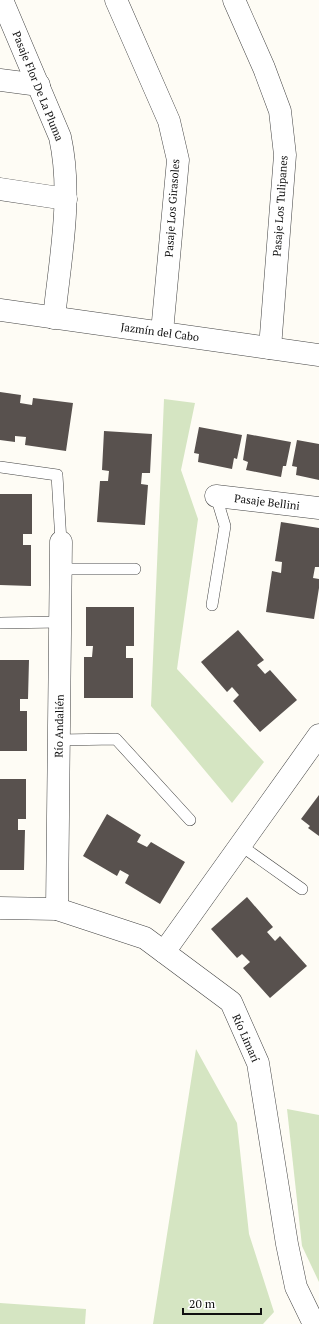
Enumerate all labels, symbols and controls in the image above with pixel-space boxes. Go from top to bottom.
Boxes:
street label: Pasaje Flor De La Pluma [9,29,67,144]
street label: Pasaje Los Tulipanes [269,155,291,257]
street label: Pasaje Los Girasoles [162,158,182,258]
street label: Jazmín del Cabo [120,320,200,344]
street label: Pasaje Bellini [233,491,301,513]
street label: Río Andalién [51,694,67,758]
street label: Río Limarí [229,1012,263,1065]
scale bar [183,1290,261,1316]
text: 20 m [189,1296,216,1311]

